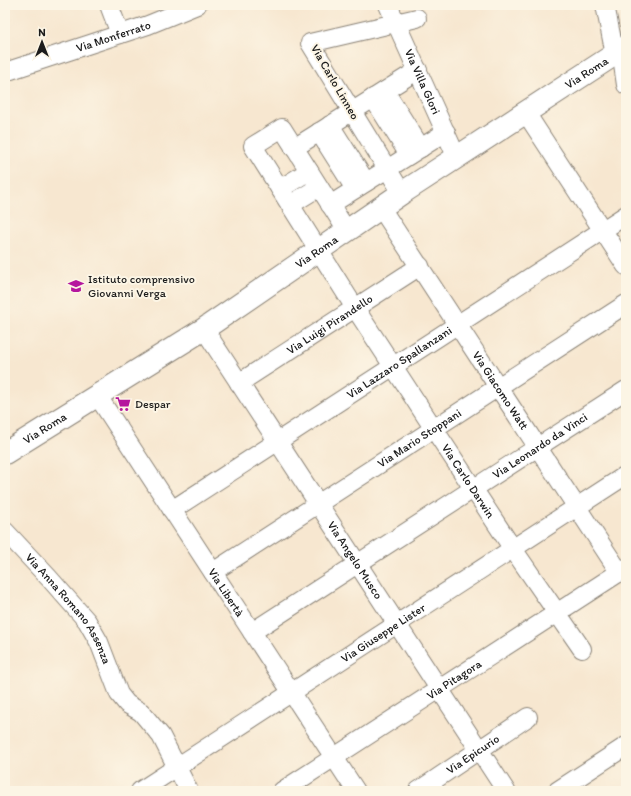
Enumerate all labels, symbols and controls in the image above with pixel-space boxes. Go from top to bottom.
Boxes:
street label: Via Monferrato [74,18,152,55]
north arrow [22,22,62,62]
text: N [38,26,46,39]
street label: Via Carlo Linneo [308,42,362,122]
street label: Via Villa Glori [402,47,443,116]
street label: Via Roma [562,53,611,92]
street label: Via Roma [293,232,341,271]
place label: Istituto comprensivo Giovanni Verga [88,272,195,300]
school or university icon: Istituto comprensivo Giovanni Verga [67,277,85,295]
street label: Via Luigi Pirandello [284,291,375,357]
street label: Via Lazzaro Spallanzani [344,323,454,402]
street label: Via Giacomo Watt [470,348,532,433]
supermarket icon: Despar [114,395,132,413]
place label: Despar [135,397,171,411]
street label: Via Mario Stoppani [375,406,464,470]
street label: Via Roma [21,409,70,447]
street label: Via Leonardo da Vinci [490,410,590,481]
street label: Via Carlo Darwin [439,441,498,521]
street label: Via Angelo Musco [324,518,386,602]
street label: Via Anna Romano Assenza [22,550,114,666]
street label: Via Libertà [205,566,248,620]
street label: Via Giuseppe Lister [338,600,428,666]
street label: Via Pitagora [424,656,485,702]
street label: Via Epicurio [444,731,502,777]

